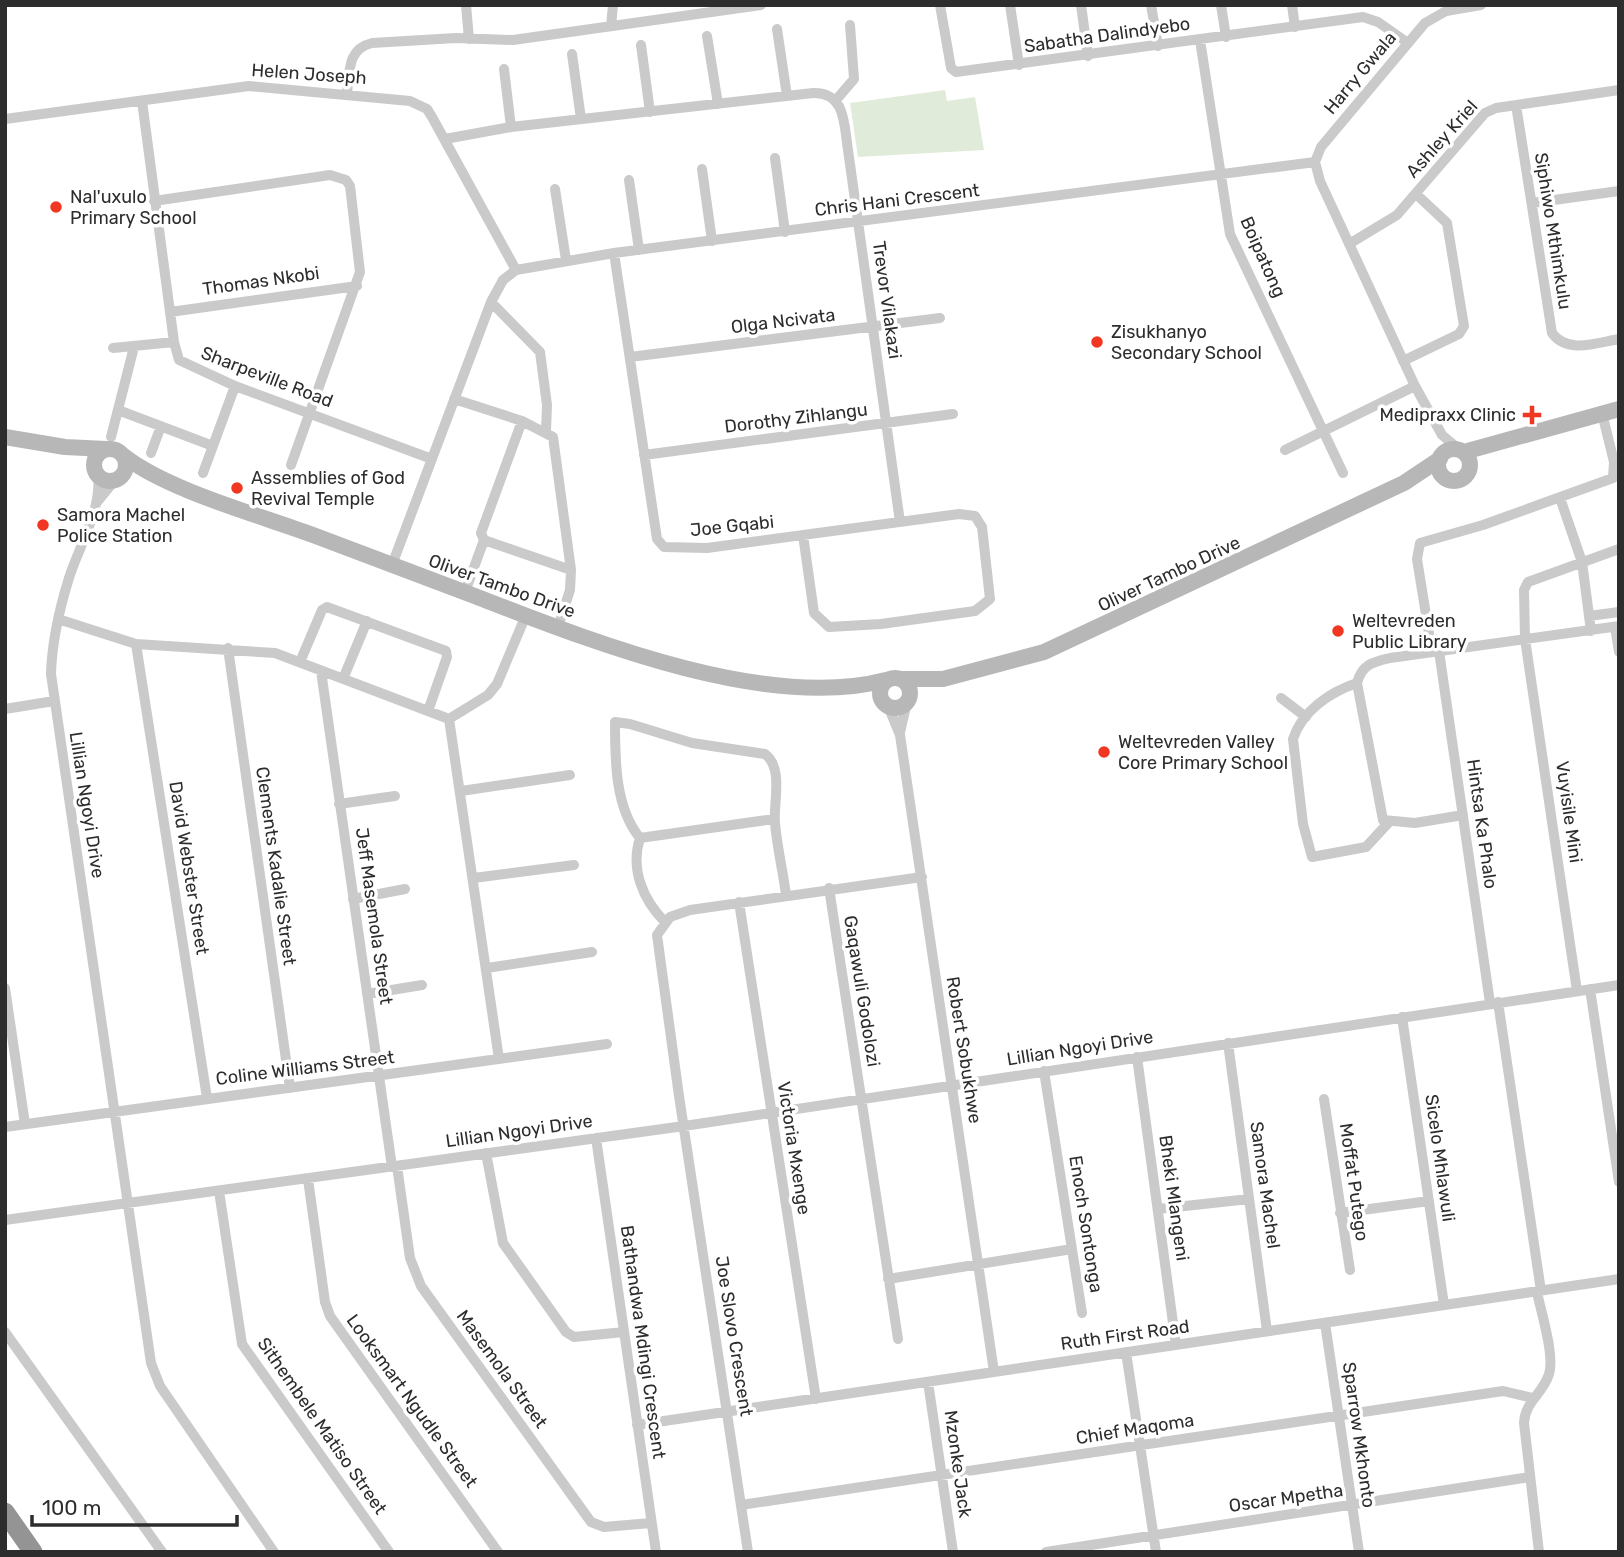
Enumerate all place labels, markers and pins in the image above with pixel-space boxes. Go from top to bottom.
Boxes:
place label: Nal'uxulo Primary School [70,186,197,229]
marker: Nal'uxulo Primary School [48,199,64,215]
place label: Zisukhanyo Secondary School [1111,321,1262,364]
marker: Zisukhanyo Secondary School [1089,334,1105,350]
place label: Medipraxx Clinic [1379,404,1516,426]
marker: Medipraxx Clinic [1522,405,1542,425]
place label: Assemblies of God Revival Temple [251,467,405,510]
marker: Assemblies of God Revival Temple [229,480,245,496]
place label: Samora Machel Police Station [57,504,185,547]
marker: Samora Machel Police Station [35,517,51,533]
place label: Weltevreden Public Library [1352,610,1467,653]
marker: Weltevreden Public Library [1330,623,1346,639]
place label: Weltevreden Valley Core Primary School [1118,731,1288,774]
marker: Weltevreden Valley Core Primary School [1096,744,1112,760]

